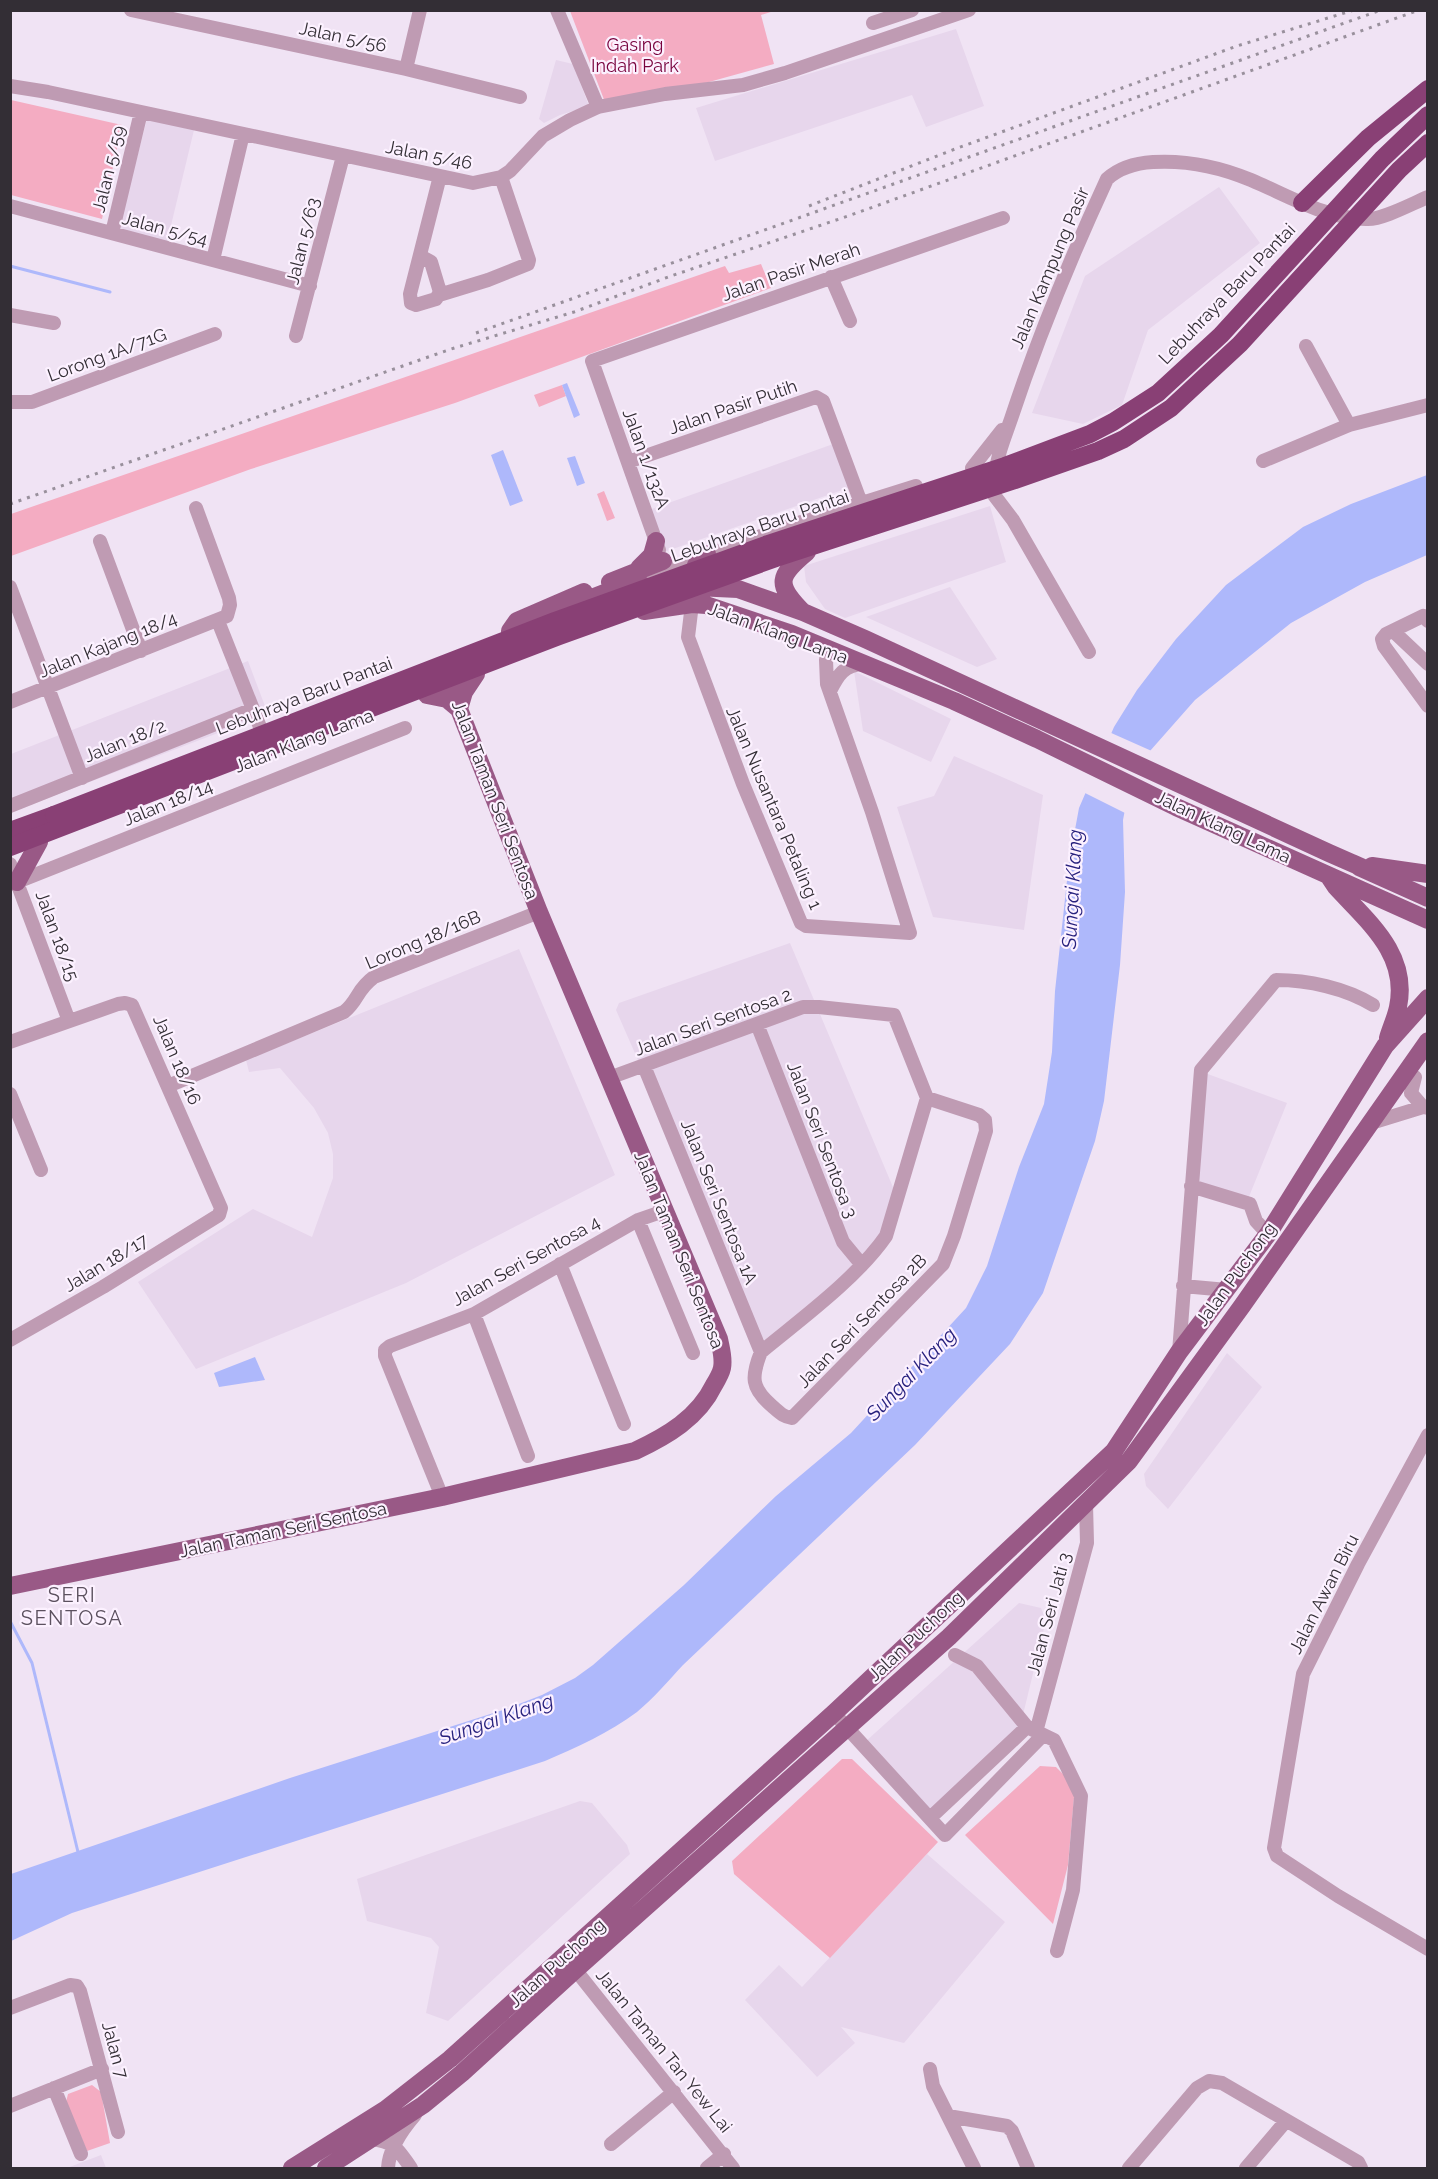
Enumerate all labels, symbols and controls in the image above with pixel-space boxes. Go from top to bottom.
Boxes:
street label: Jalan 5/56 [297,17,389,56]
park label: Gasing Indah Park [591,34,679,76]
street label: Jalan 5/59 [88,123,129,214]
street label: Jalan 5/46 [384,136,474,173]
street label: Jalan Kampung Pasir [1006,183,1093,352]
street label: Jalan 5/63 [282,195,323,287]
street label: Jalan 5/54 [120,207,210,250]
street label: Lebuhraya Baru Pantai [1154,219,1299,368]
street label: Jalan Pasir Merah [719,238,863,305]
street label: Lorong 1A/71G [45,323,169,386]
street label: Jalan Pasir Putih [666,375,800,438]
street label: Jalan 1/132A [619,406,674,512]
street label: Lebuhraya Baru Pantai [668,485,852,566]
street label: Jalan Klang Lama [705,597,851,668]
street label: Jalan Kajang 18/4 [36,607,180,682]
street label: Lebuhraya Baru Pantai [213,652,395,739]
street label: Jalan Taman Seri Sentosa [448,697,543,902]
street label: Jalan Nusantara Petaling 1 [722,703,827,913]
street label: Jalan Klang Lama [231,704,376,777]
street label: Jalan 18/2 [81,715,169,766]
street label: Jalan 18/14 [120,775,216,830]
street label: Jalan Klang Lama [1152,786,1294,867]
water label: Sungai Klang [1057,828,1087,950]
street label: Jalan 18/15 [31,888,84,984]
street label: Lorong 18/16B [362,906,484,973]
street label: Jalan Seri Sentosa 2 [632,983,794,1060]
street label: Jalan 18/16 [149,1012,206,1108]
street label: Jalan Seri Sentosa 3 [783,1059,862,1221]
street label: Jalan Seri Sentosa 1A [677,1116,762,1287]
street label: Jalan Taman Seri Sentosa [630,1148,729,1352]
street label: Jalan Seri Sentosa 4 [448,1211,604,1310]
street label: Jalan Puchong [1191,1218,1280,1330]
street label: Jalan 18/17 [60,1229,152,1296]
street label: Jalan Seri Sentosa 2B [792,1250,931,1392]
water label: Sungai Klang [860,1322,961,1426]
street label: Jalan Taman Seri Sentosa [177,1497,388,1562]
street label: Jalan Awan Biru [1284,1531,1363,1657]
street label: Jalan Seri Jati 3 [1022,1550,1075,1678]
district label: SERI SENTOSA [21,1583,123,1630]
street label: Jalan Puchong [864,1586,968,1685]
water label: Sungai Klang [435,1688,557,1750]
street label: Jalan Puchong [504,1914,609,2011]
street label: Jalan Taman Tan Yew Lai [592,1965,737,2137]
street label: Jalan 7 [98,2019,133,2081]

